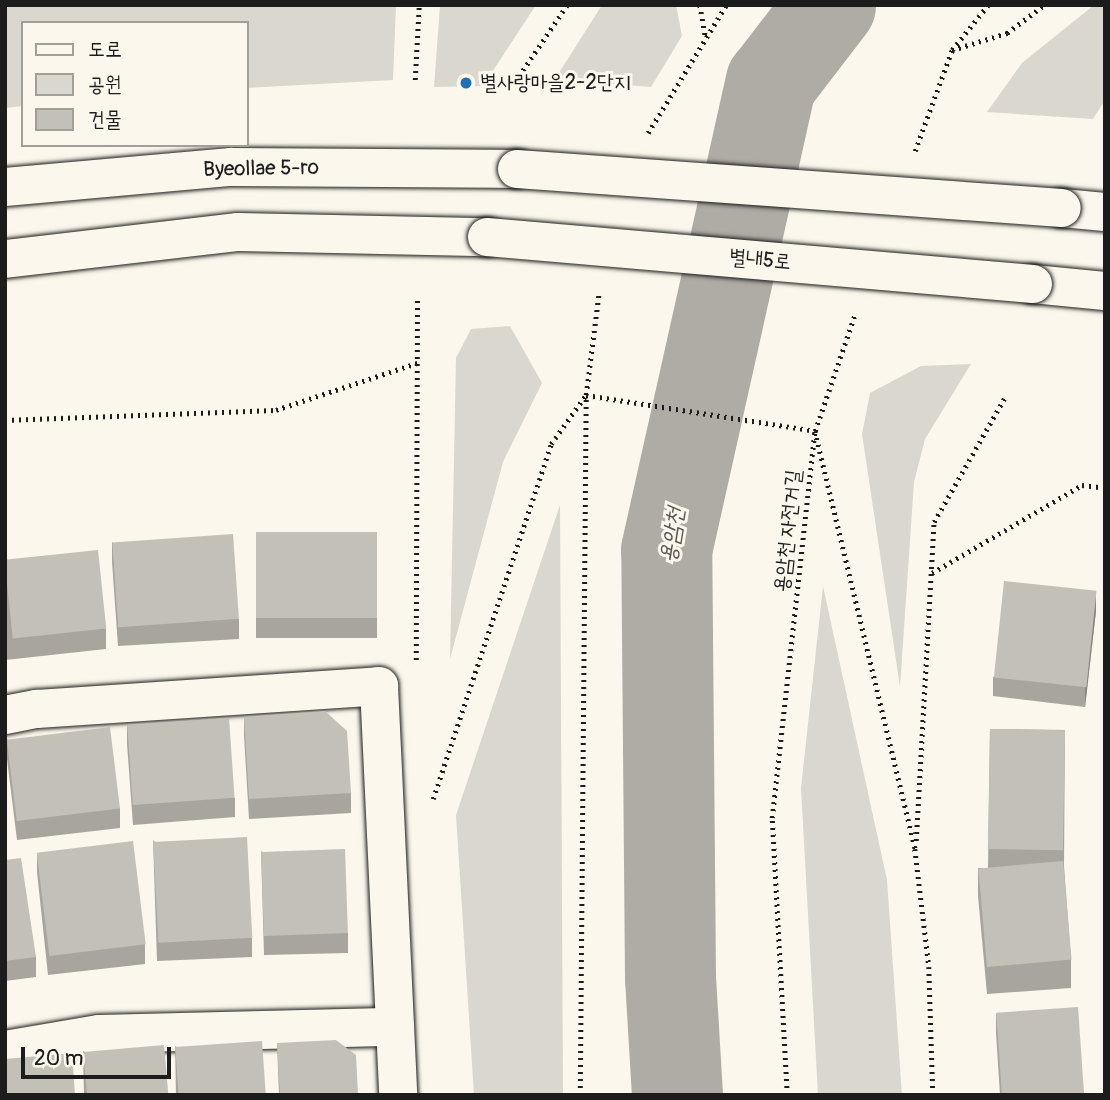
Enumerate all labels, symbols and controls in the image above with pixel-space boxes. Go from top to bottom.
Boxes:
legend [21,21,248,147]
text: 도로 [88,36,122,63]
place label: 별사랑마을2-2단지 [480,70,631,96]
text: 공원 [88,71,122,98]
marker: 별사랑마을2-2단지 [458,75,474,91]
text: 건물 [88,106,122,133]
street label: Byeollae 5-ro [203,155,319,183]
street label: 별내5로 [728,245,792,275]
street label: 용암천 자전거길 [769,469,807,593]
water label: 용암천 [654,505,690,565]
scale bar [24,1034,175,1078]
text: 20 m [34,1045,83,1072]

